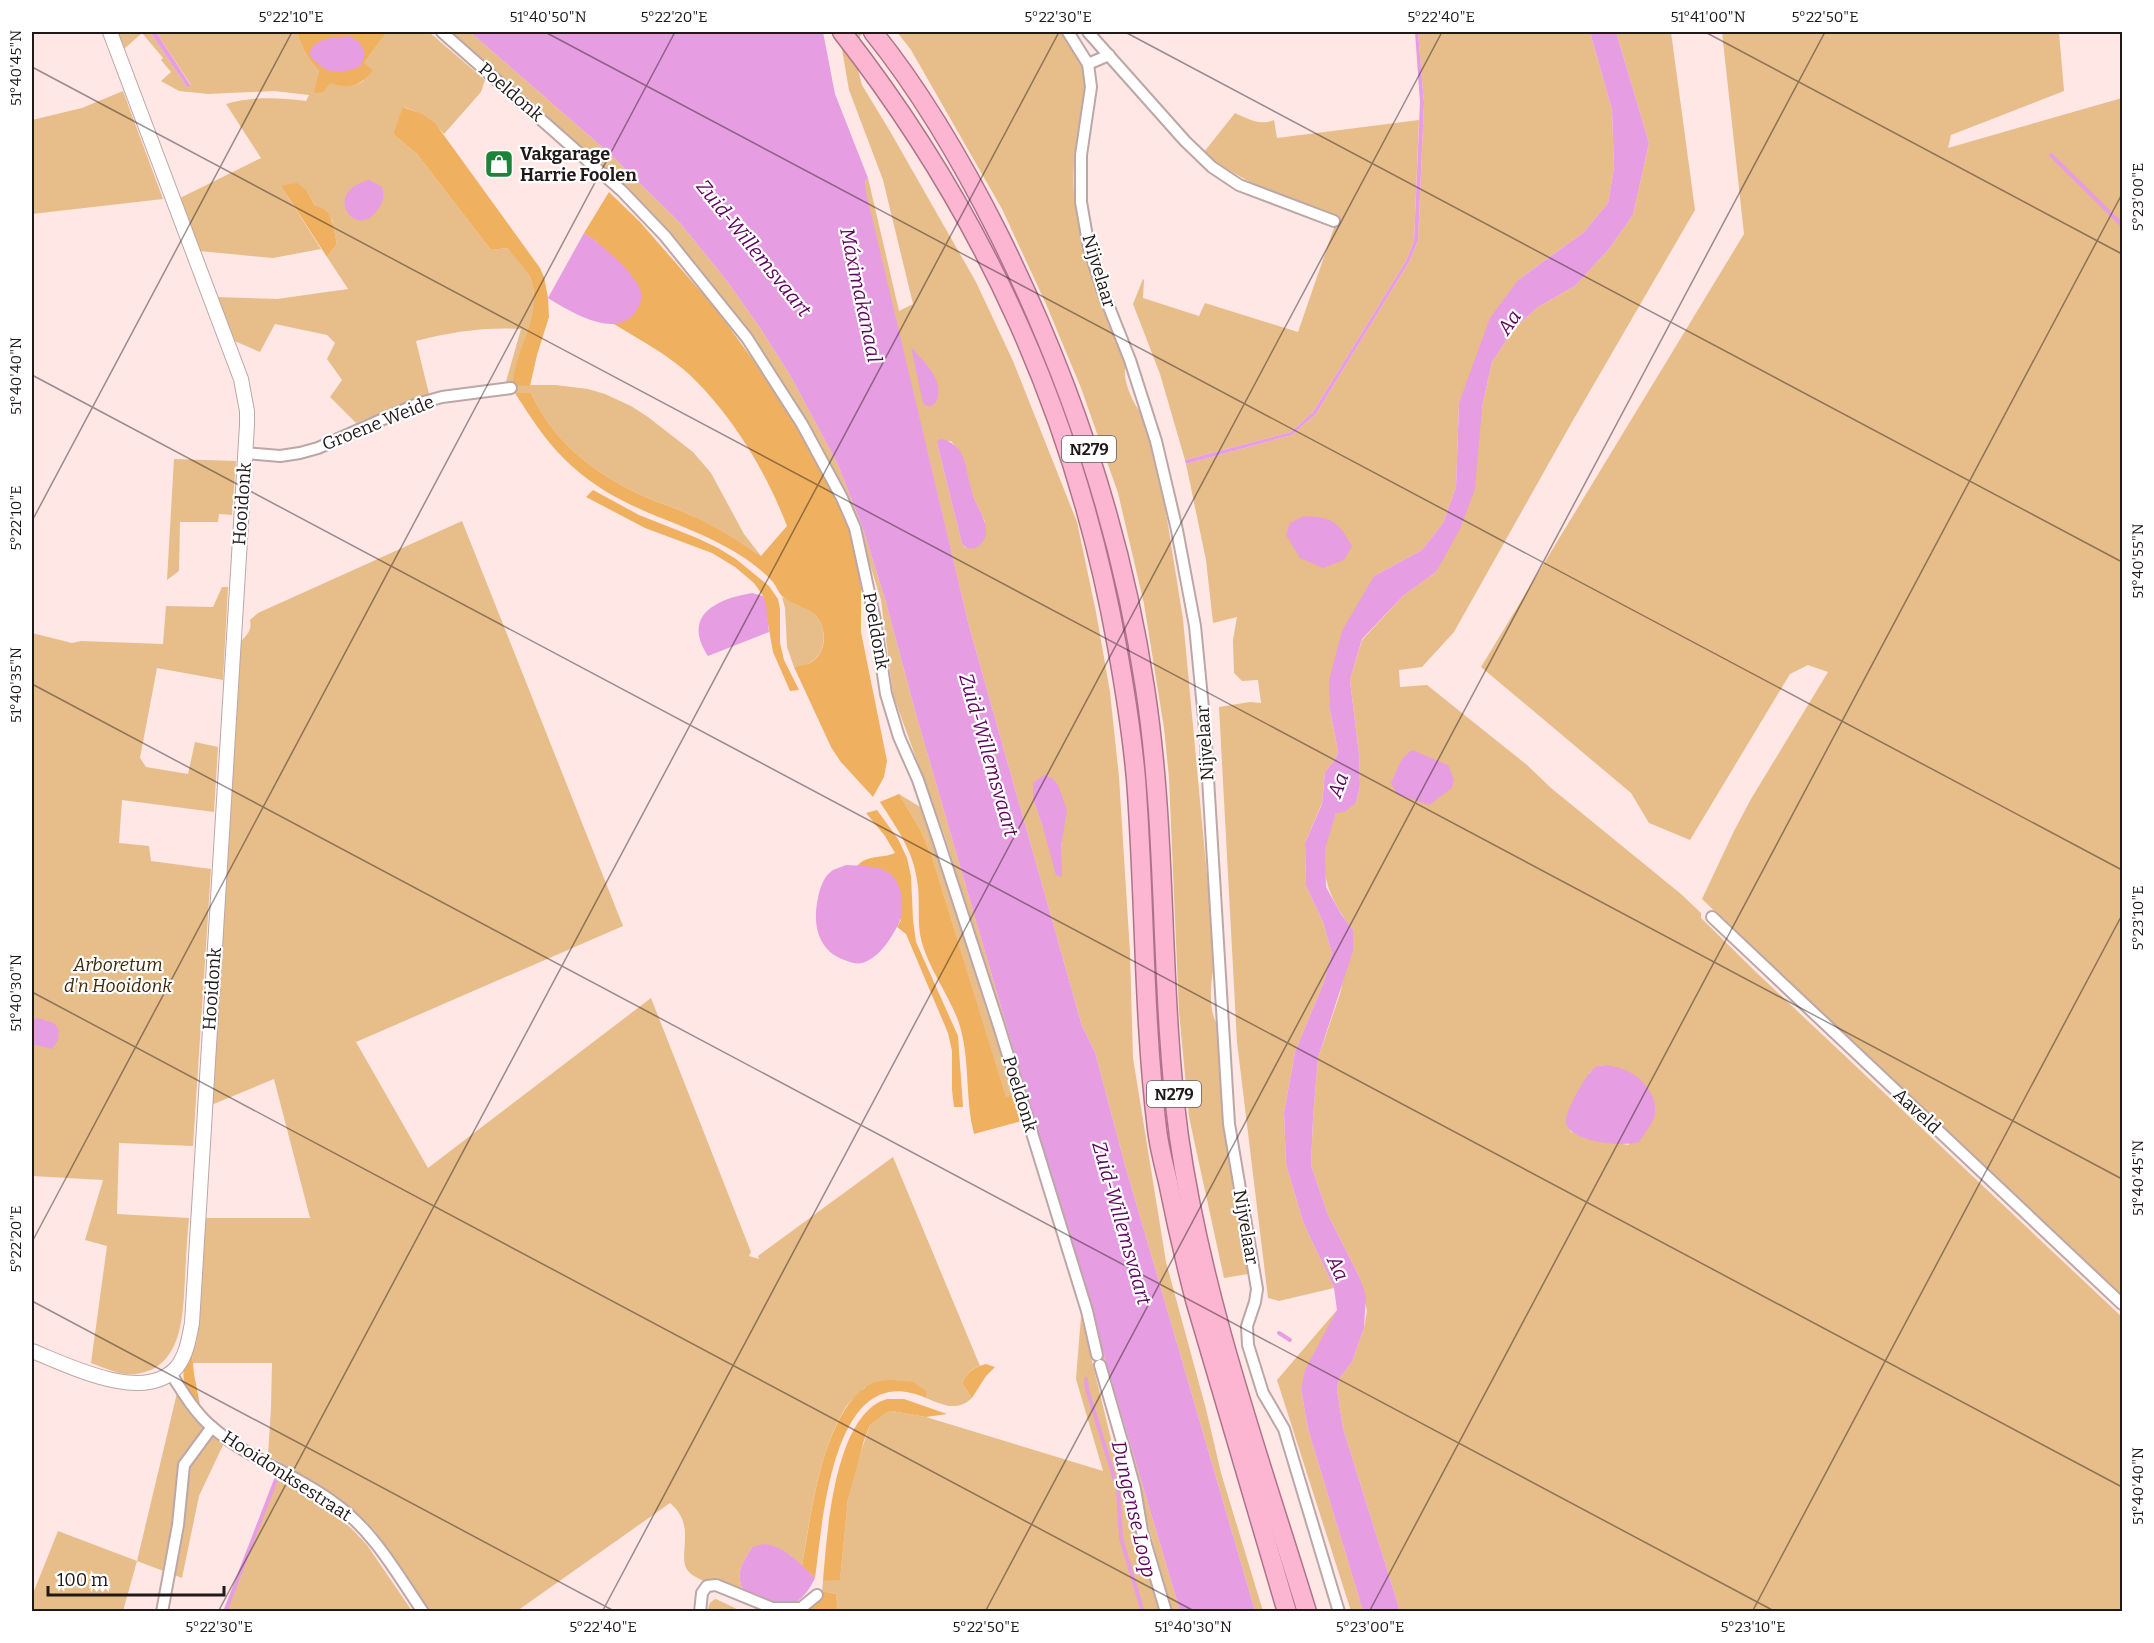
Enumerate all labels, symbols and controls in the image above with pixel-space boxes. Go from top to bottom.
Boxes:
text: 5°22'10"E [258,8,324,26]
text: 51°40'50"N [509,8,587,26]
text: 5°22'20"E [640,8,708,26]
text: 5°22'30"E [1024,8,1092,26]
text: 5°22'40"E [1407,8,1475,26]
text: 51°41'00"N [1670,8,1746,26]
text: 5°22'50"E [1792,8,1858,26]
text: 51°40'45"N [7,30,25,106]
street label: Poeldonk [474,58,548,127]
place label: Vakgarage Harrie Foolen [520,143,637,186]
shop icon: Vakgarage Harrie Foolen [483,148,515,180]
text: 5°23'00"E [2129,163,2147,231]
water label: Zuid-Willemsvaart [692,175,817,322]
water label: Máximakanaal [835,226,887,364]
street label: Nijvelaar [1077,232,1121,310]
water label: Aa [1491,305,1526,340]
text: 51°40'40"N [7,337,25,415]
street label: Groene Weide [319,391,437,455]
road number: N279 [1062,436,1116,462]
street label: Hooidonk [228,461,256,546]
text: 5°22'10"E [7,485,25,551]
text: 51°40'55"N [2129,523,2147,599]
street label: Poeldonk [858,590,894,672]
text: 51°40'35"N [7,647,25,723]
water label: Zuid-Willemsvaart [954,671,1024,840]
street label: Nijvelaar [1191,704,1219,782]
water label: Aa [1322,769,1354,802]
text: 5°23'10"E [2129,885,2147,951]
street label: Hooidonk [198,946,226,1031]
text: 51°40'30"N [7,954,25,1032]
park label: Arboretum d'n Hooidonk [64,954,172,997]
street label: Poeldonk [998,1053,1042,1135]
road number: N279 [1147,1081,1201,1107]
street label: Aaveld [1889,1084,1945,1139]
water label: Zuid-Willemsvaart [1087,1139,1157,1308]
text: 51°40'45"N [2129,1140,2147,1216]
street label: Nijvelaar [1229,1188,1263,1266]
text: 5°22'20"E [7,1205,25,1273]
water label: Aa [1321,1251,1354,1284]
street label: Hooidonksestraat [218,1426,356,1526]
water label: Dungense Loop [1107,1438,1161,1580]
text: 51°40'40"N [2129,1447,2147,1525]
scale bar [48,1559,224,1597]
text: 100 m [57,1569,108,1591]
text: 5°22'30"E [185,1618,253,1636]
text: 5°22'40"E [569,1618,637,1636]
text: 5°22'50"E [953,1618,1019,1636]
text: 51°40'30"N [1154,1618,1232,1636]
text: 5°23'00"E [1336,1618,1404,1636]
text: 5°23'10"E [1720,1618,1786,1636]

